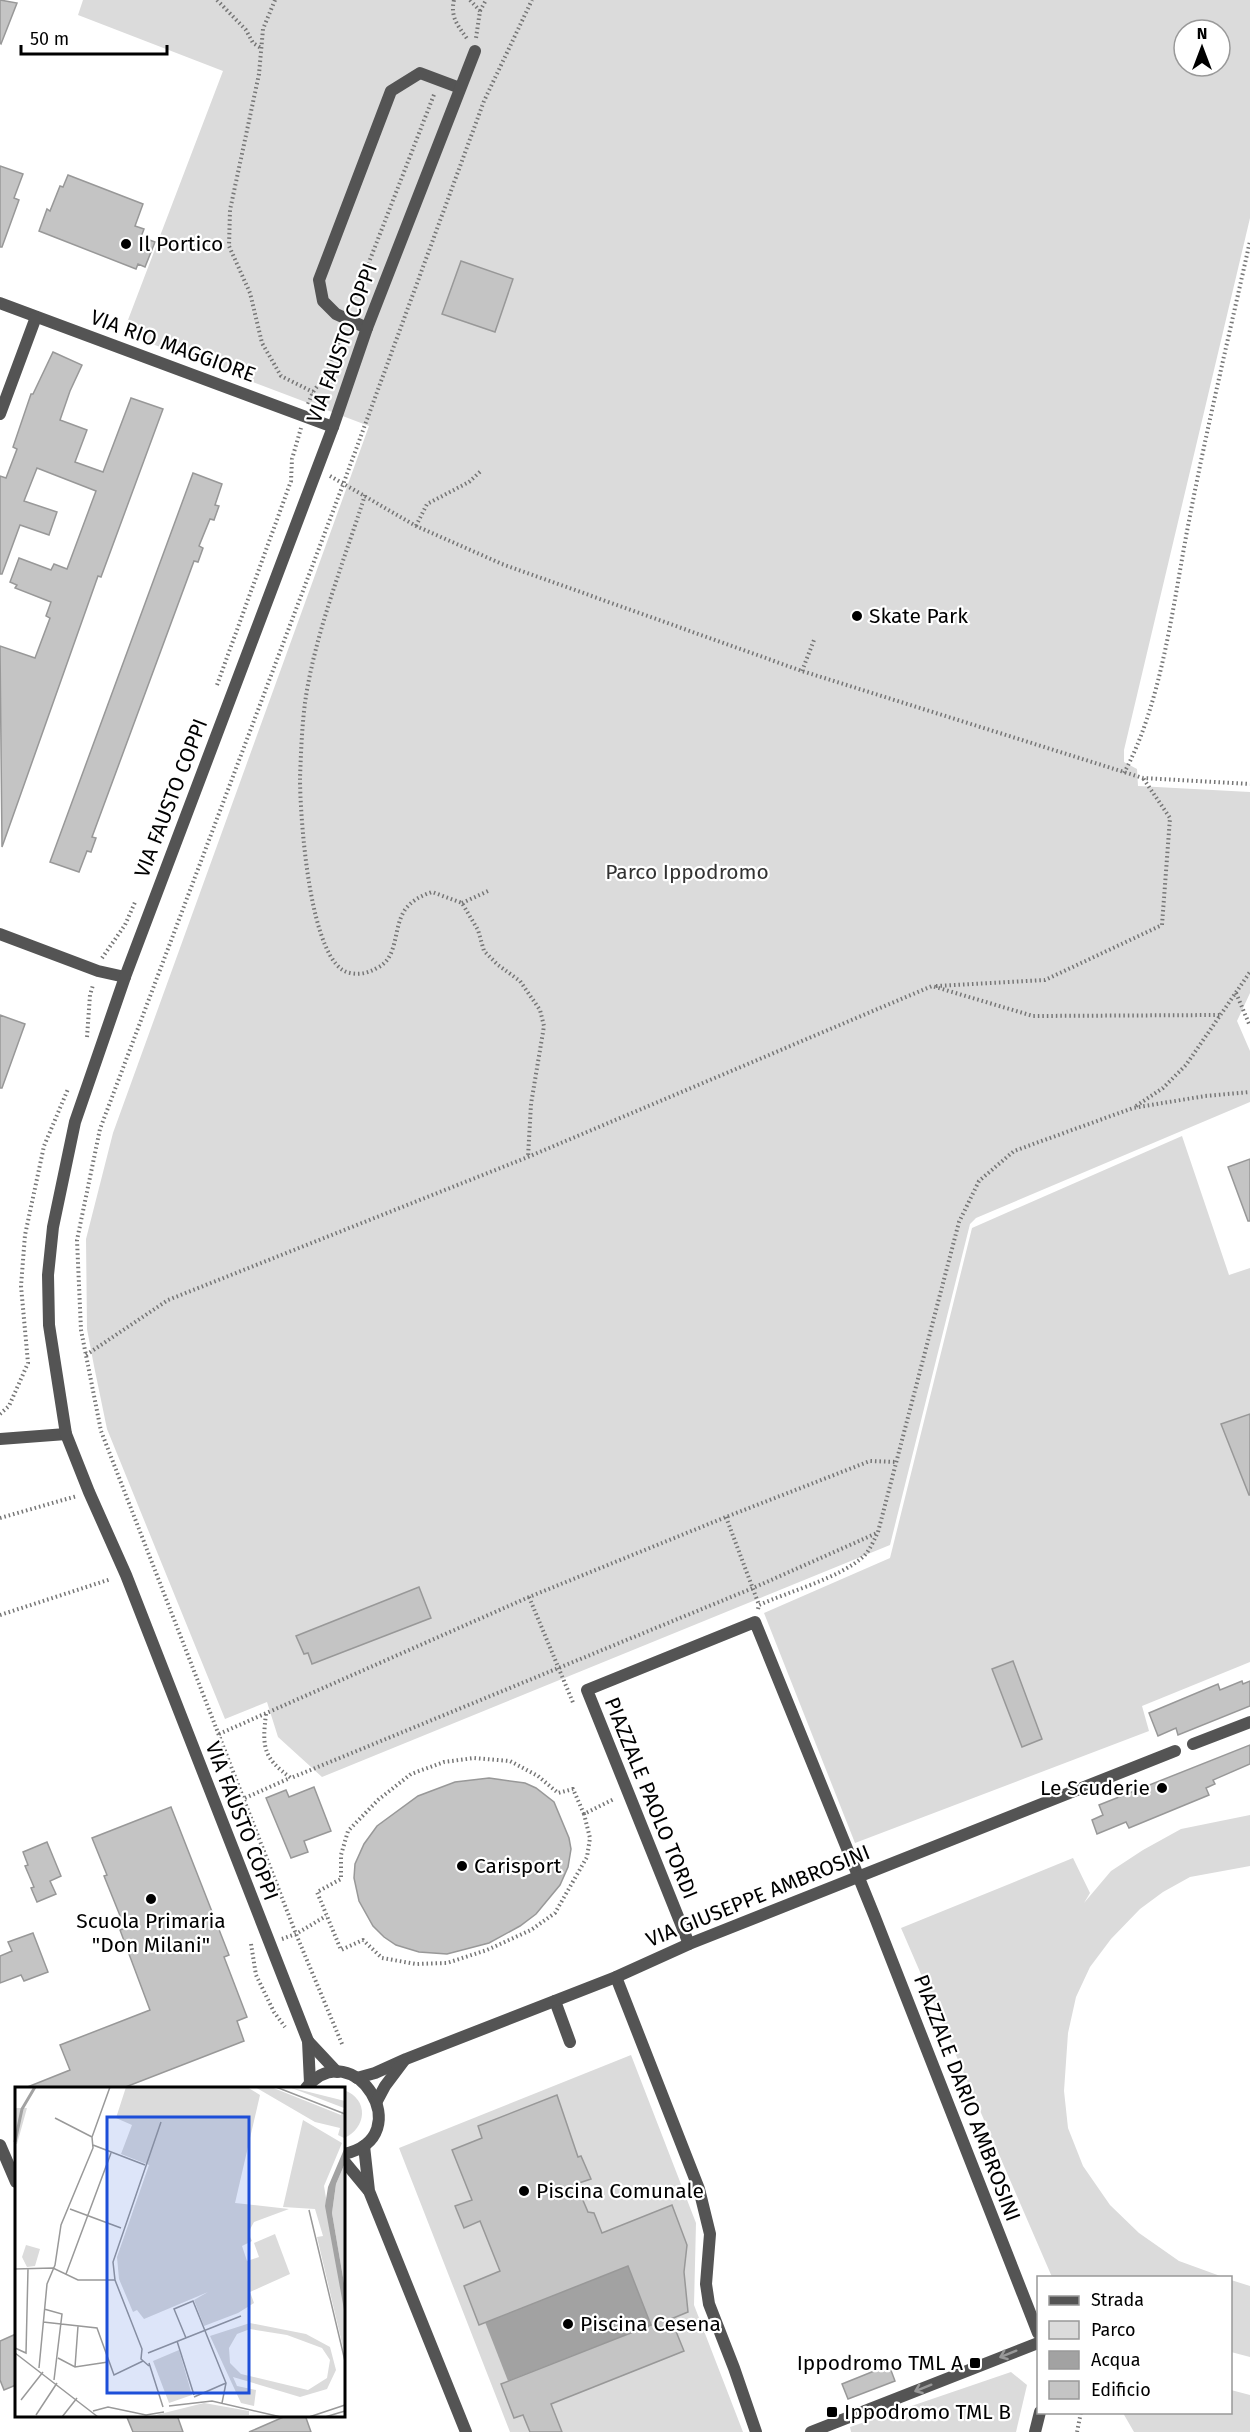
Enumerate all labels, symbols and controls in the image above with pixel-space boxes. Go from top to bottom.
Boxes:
scale bar [21,18,166,56]
north arrow [1172,18,1232,78]
text: N [1197,24,1207,43]
text: 50 m [30,28,69,50]
place label: Il Portico [138,231,223,257]
marker: Il Portico [119,237,133,251]
street label: VIA FAUSTO COPPI [301,260,383,426]
street label: VIA RIO MAGGIORE [87,304,259,388]
place label: Skate Park [869,603,968,629]
marker: Skate Park [850,609,864,623]
street label: VIA FAUSTO COPPI [129,715,213,881]
park label: Parco Ippodromo [605,859,769,885]
street label: PIAZZALE PAOLO TORDI [599,1693,703,1903]
street label: VIA FAUSTO COPPI [200,1738,284,1904]
place label: Le Scuderie [1040,1775,1150,1801]
marker: Le Scuderie [1155,1781,1169,1795]
street label: VIA GIUSEPPE AMBROSINI [642,1839,874,1953]
place label: Carisport [474,1853,562,1879]
marker: Carisport [455,1859,469,1873]
marker: Scuola Primaria "Don Milani" [144,1892,158,1906]
place label: Scuola Primaria "Don Milani" [76,1908,226,1958]
street label: PIAZZALE DARIO AMBROSINI [908,1971,1026,2225]
inset map [15,2087,345,2417]
place label: Piscina Comunale [536,2178,704,2204]
marker: Piscina Comunale [517,2184,531,2198]
legend [1037,2276,1232,2414]
text: Strada [1091,2289,1144,2311]
place label: Piscina Cesena [580,2311,721,2337]
marker: Piscina Cesena [561,2317,575,2331]
text: Parco [1091,2319,1135,2341]
one-way arrow [999,2349,1018,2360]
text: Acqua [1091,2349,1141,2371]
place label: Ippodromo TML A [797,2350,963,2376]
marker: Ippodromo TML A [968,2356,982,2370]
text: Edificio [1091,2379,1151,2401]
one-way arrow [914,2383,933,2394]
place label: Ippodromo TML B [844,2399,1011,2425]
marker: Ippodromo TML B [825,2405,839,2419]

